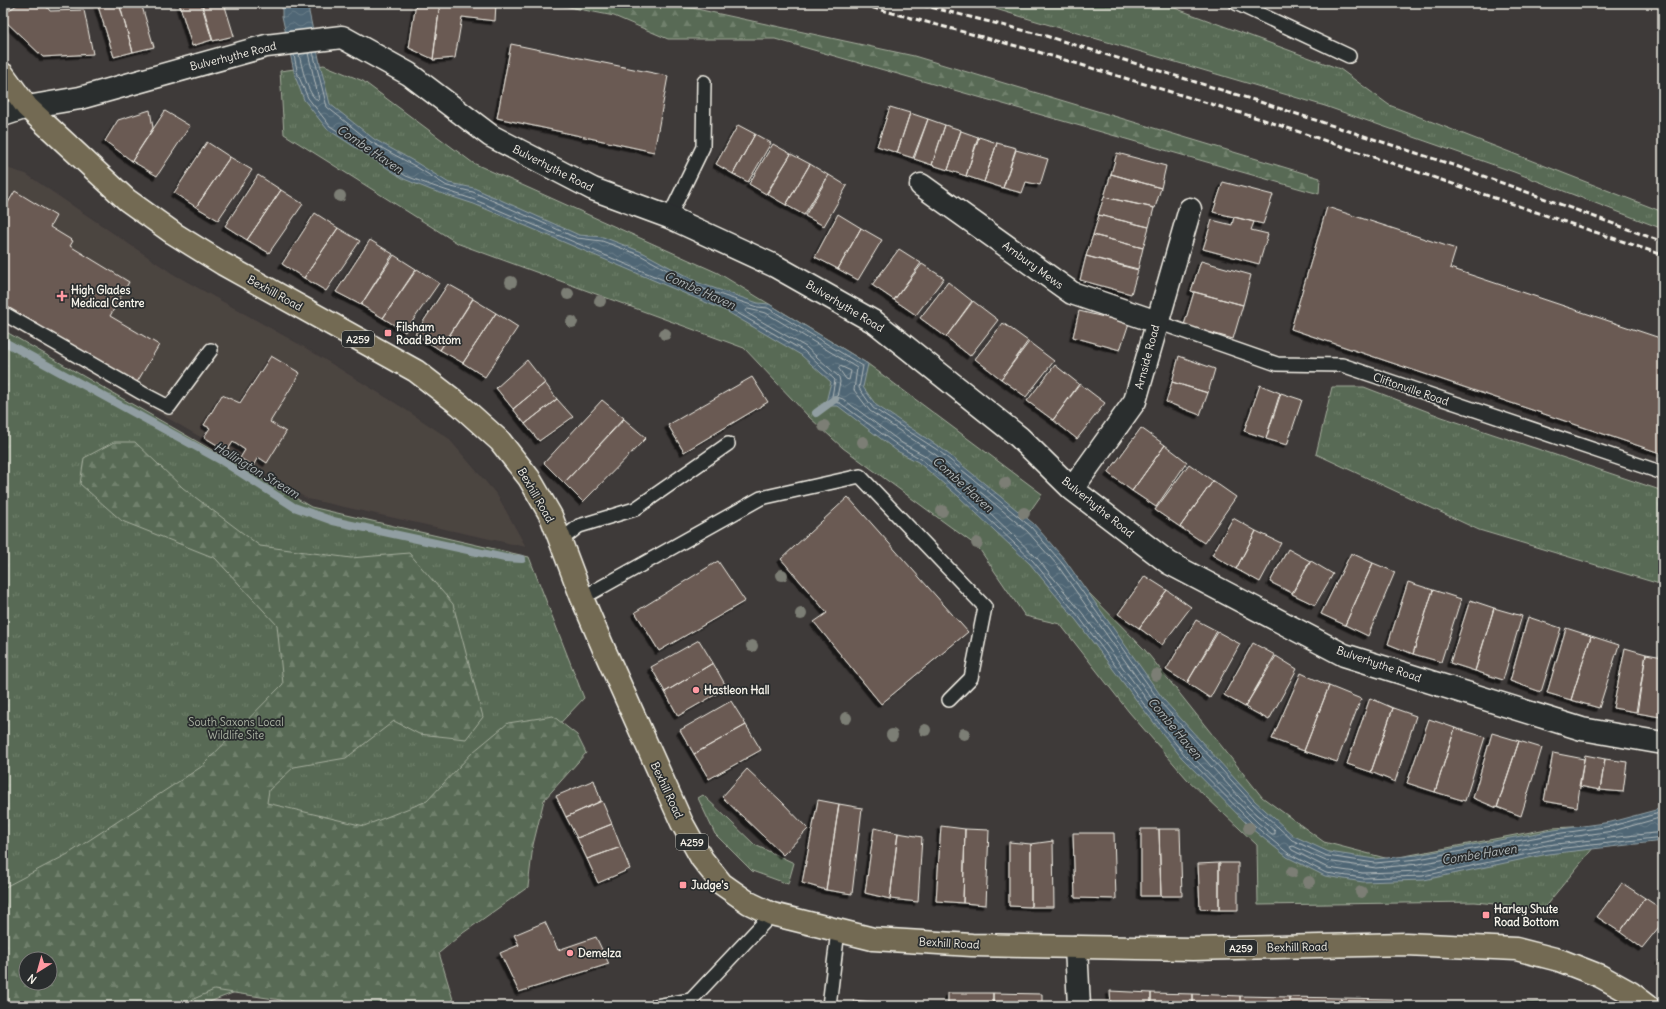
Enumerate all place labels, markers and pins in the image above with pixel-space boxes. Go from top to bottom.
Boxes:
place label: High Glades Medical Centre [71,283,145,310]
marker: High Glades Medical Centre [56,290,68,302]
place label: Filsham Road Bottom [396,320,461,347]
marker: Filsham Road Bottom [383,328,393,338]
place label: Hastleon Hall [704,683,770,697]
marker: Hastleon Hall [691,685,701,695]
place label: Judge's [691,878,729,893]
marker: Judge's [678,880,688,890]
place label: Harley Shute Road Bottom [1494,902,1559,929]
marker: Harley Shute Road Bottom [1481,910,1491,920]
place label: Demelza [578,946,622,960]
marker: Demelza [565,948,575,958]

